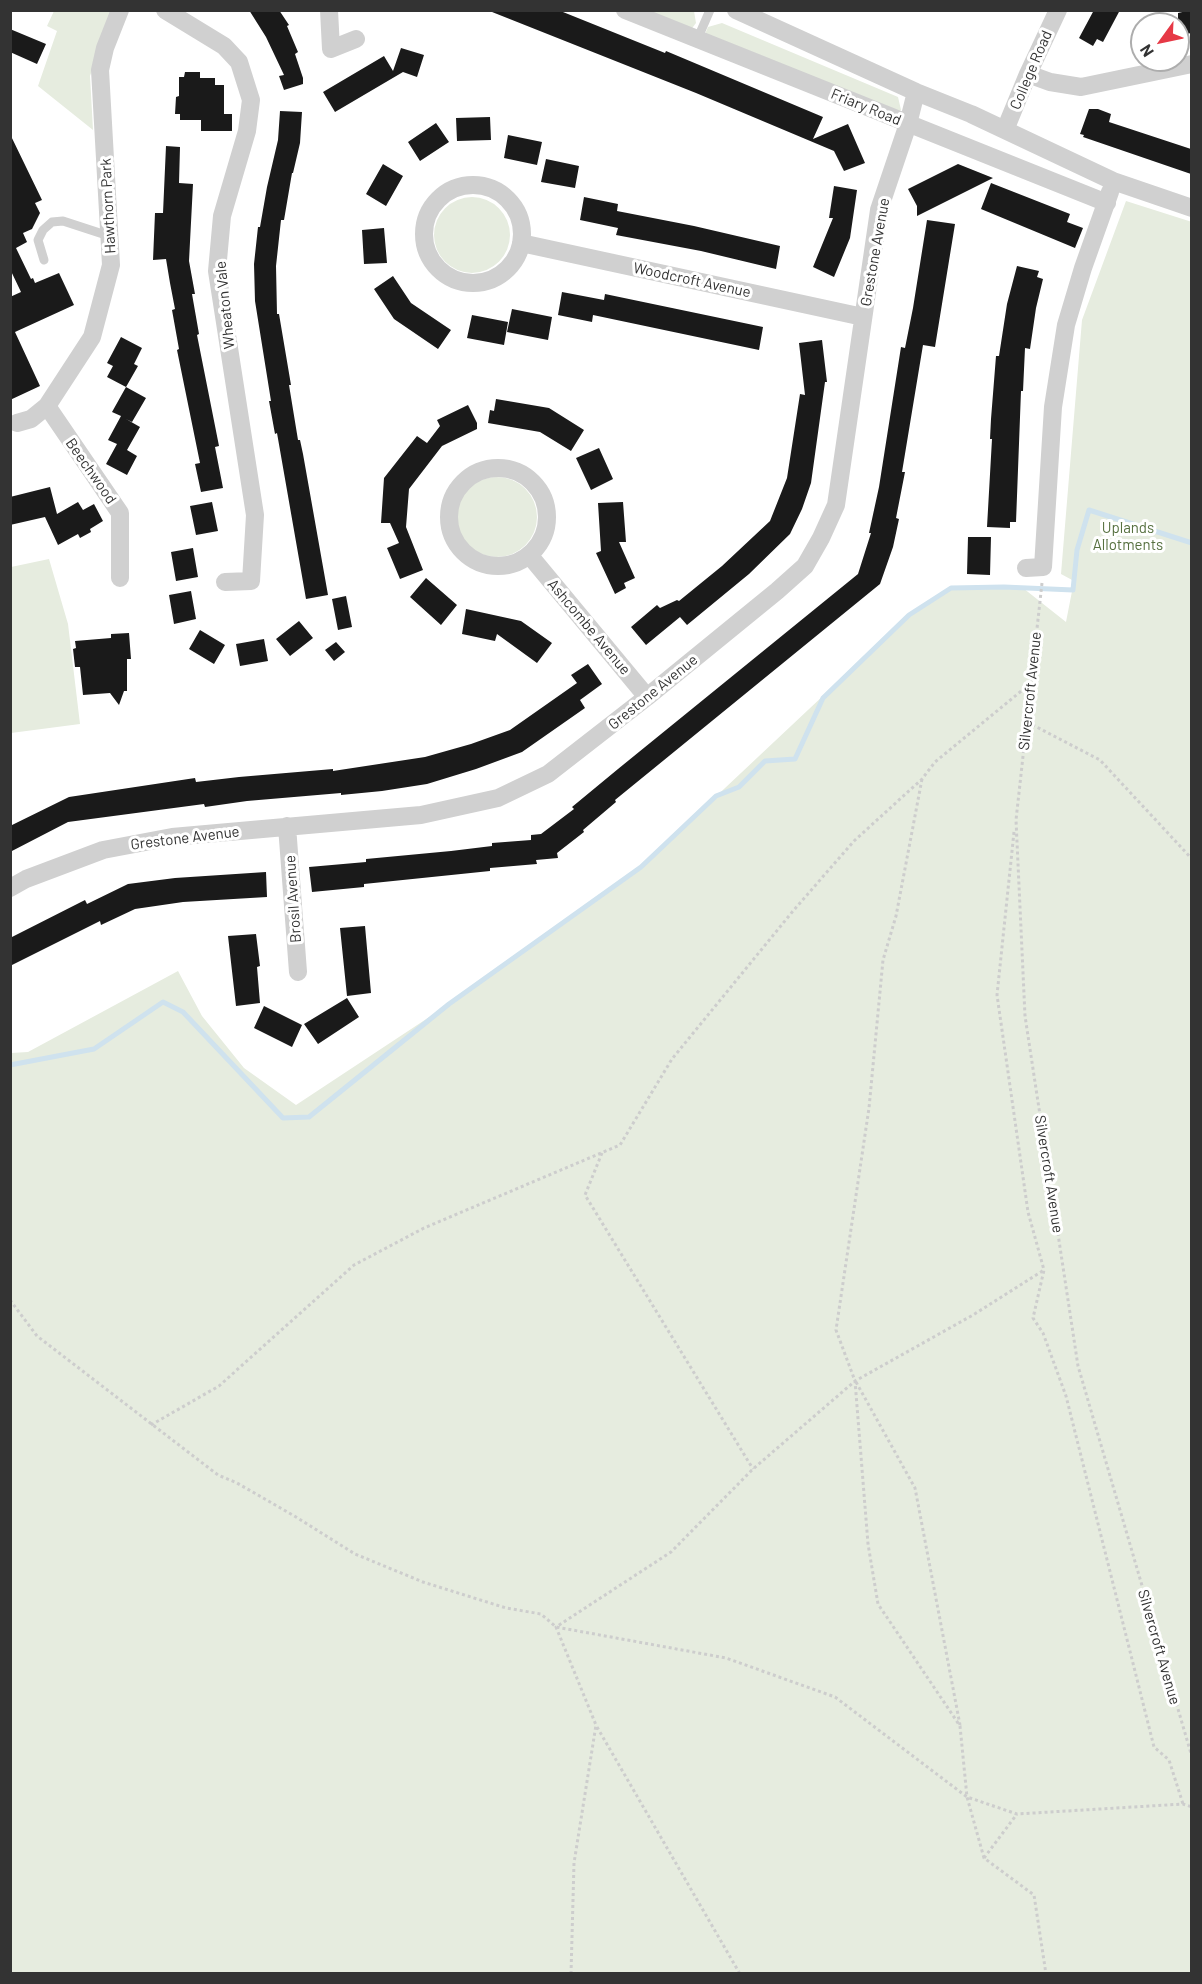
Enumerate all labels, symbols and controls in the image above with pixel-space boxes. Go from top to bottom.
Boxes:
north arrow [1130,12,1190,72]
street label: College Road [1006,28,1056,112]
text: N [1135,41,1157,61]
street label: Friary Road [828,85,904,129]
street label: Hawthorn Park [97,158,119,254]
street label: Grestone Avenue [857,196,893,308]
street label: Woodcroft Avenue [632,259,752,301]
street label: Wheaton Vale [211,260,239,350]
street label: Beechwood [62,435,120,507]
park label: Uplands Allotments [1093,519,1163,554]
street label: Ashcombe Avenue [544,575,634,679]
street label: Silvercroft Avenue [1015,631,1045,751]
street label: Grestone Avenue [605,650,701,734]
street label: Grestone Avenue [129,822,241,854]
street label: Brosil Avenue [281,854,305,944]
street label: Silvercroft Avenue [1031,1114,1067,1234]
street label: Silvercroft Avenue [1134,1587,1184,1707]

